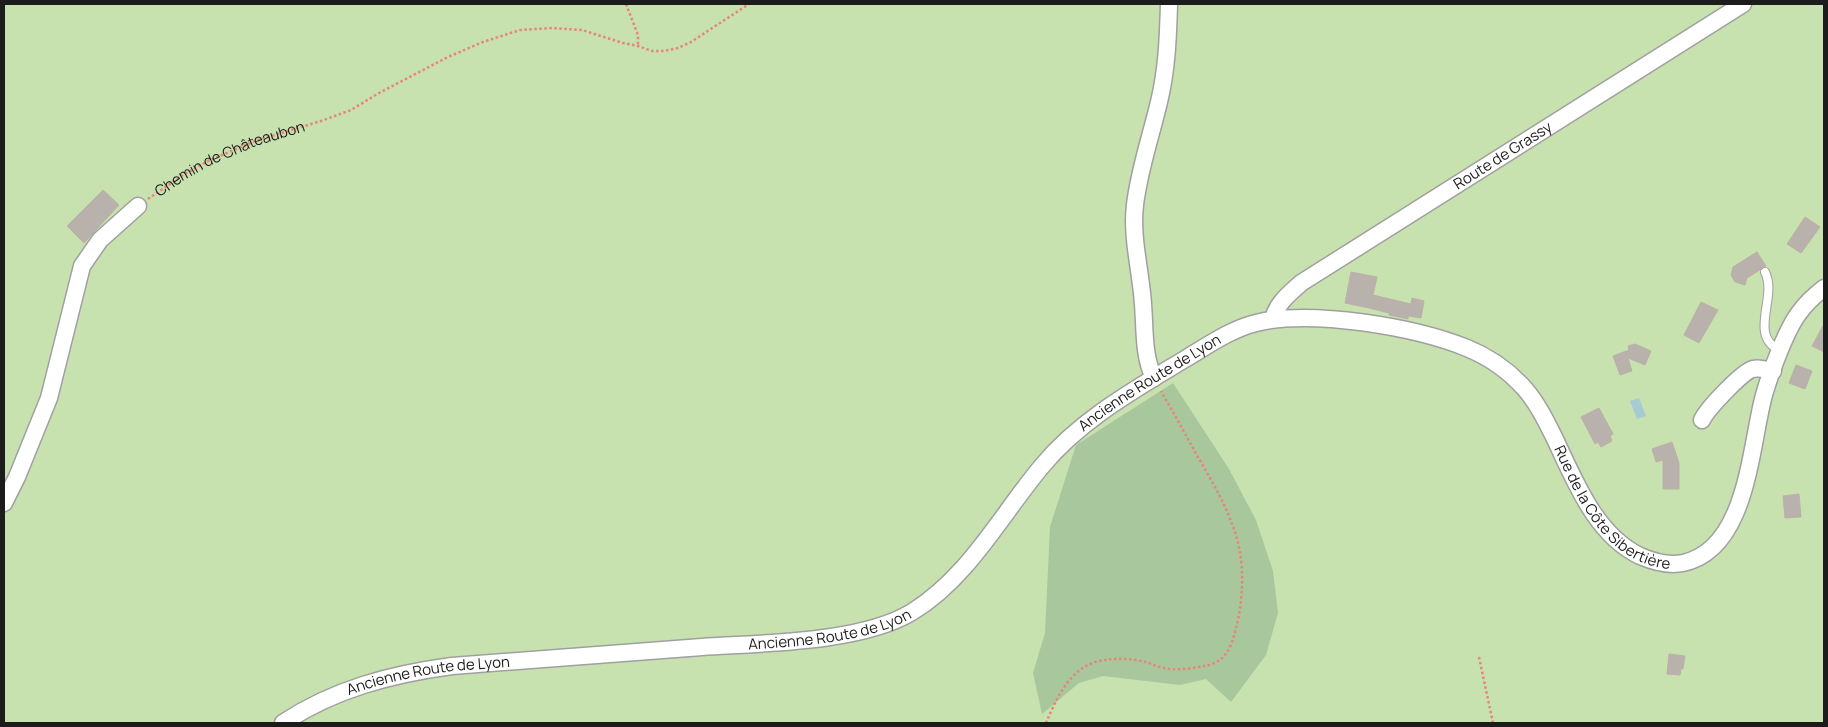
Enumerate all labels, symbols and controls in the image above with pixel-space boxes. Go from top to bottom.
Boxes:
street label: Chemin de Châteaubon [150,116,307,201]
street label: Route de Grassy [1449,116,1556,194]
street label: Ancienne Route de Lyon [1074,329,1225,436]
street label: Rue de la Côte Sibertière [1549,442,1672,574]
street label: Ancienne Route de Lyon [748,603,915,654]
street label: Ancienne Route de Lyon [343,651,511,700]

